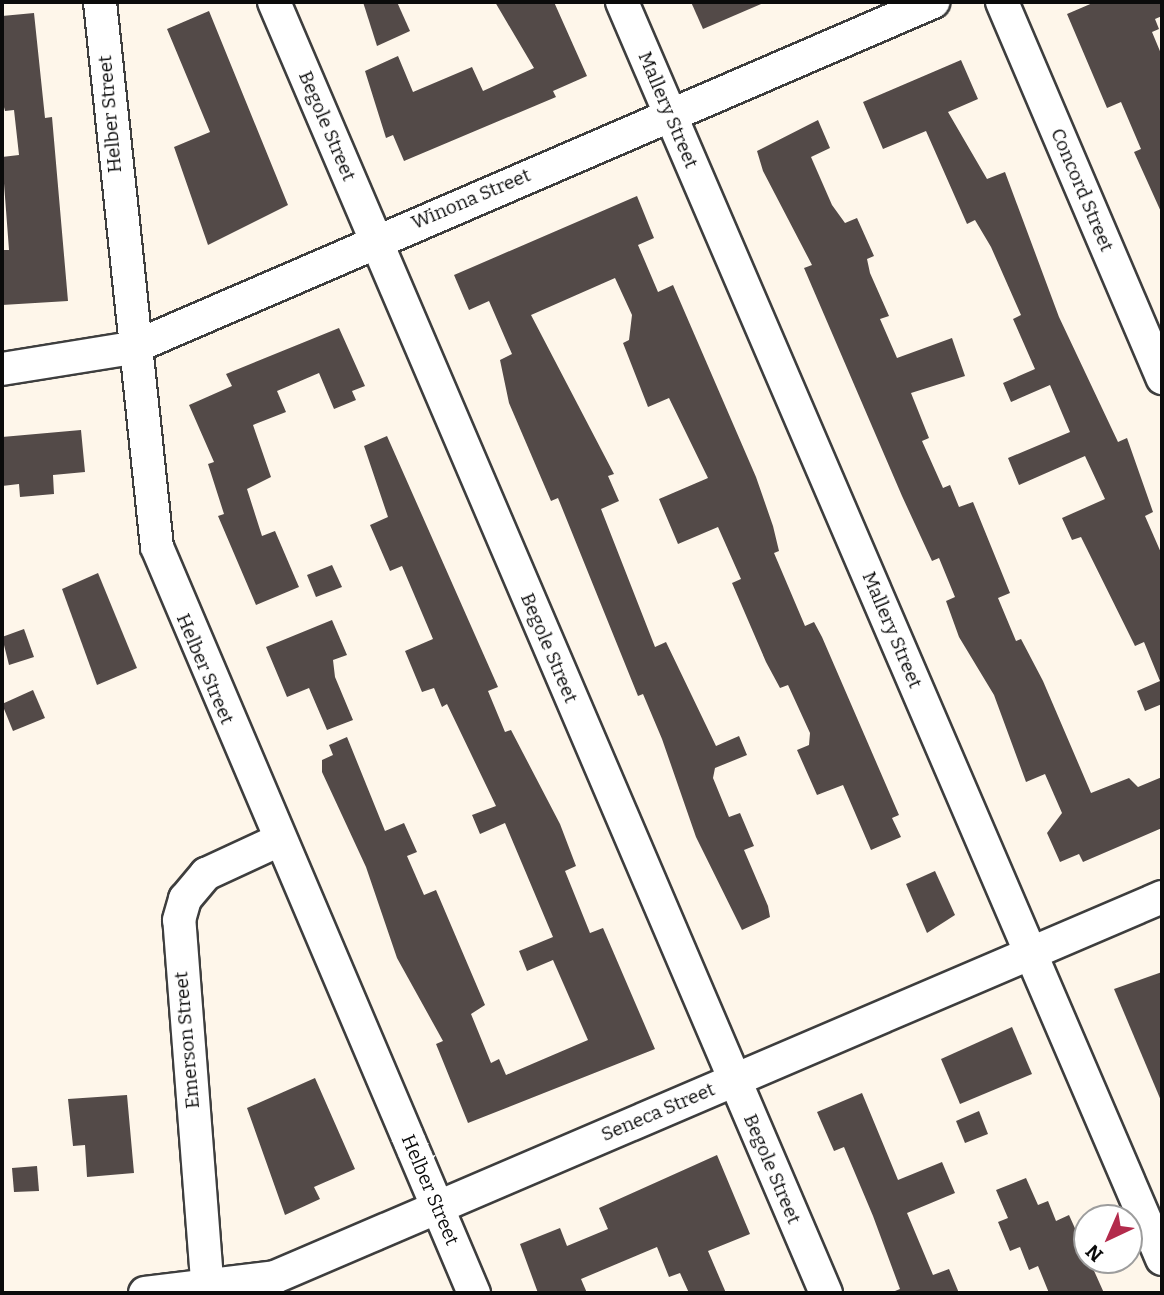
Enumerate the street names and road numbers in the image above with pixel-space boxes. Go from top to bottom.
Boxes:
street label: Mallery Street [633,48,703,172]
street label: Helber Street [94,54,126,174]
street label: Begole Street [294,68,360,184]
street label: Concord Street [1046,125,1118,255]
street label: Winona Street [408,164,534,234]
street label: Mallery Street [857,568,927,692]
street label: Begole Street [516,590,582,706]
street label: Helber Street [171,610,239,728]
street label: Emerson Street [170,970,204,1110]
street label: Seneca Street [598,1078,718,1146]
street label: Begole Street [739,1111,805,1227]
street label: Helber Street [396,1131,464,1249]

